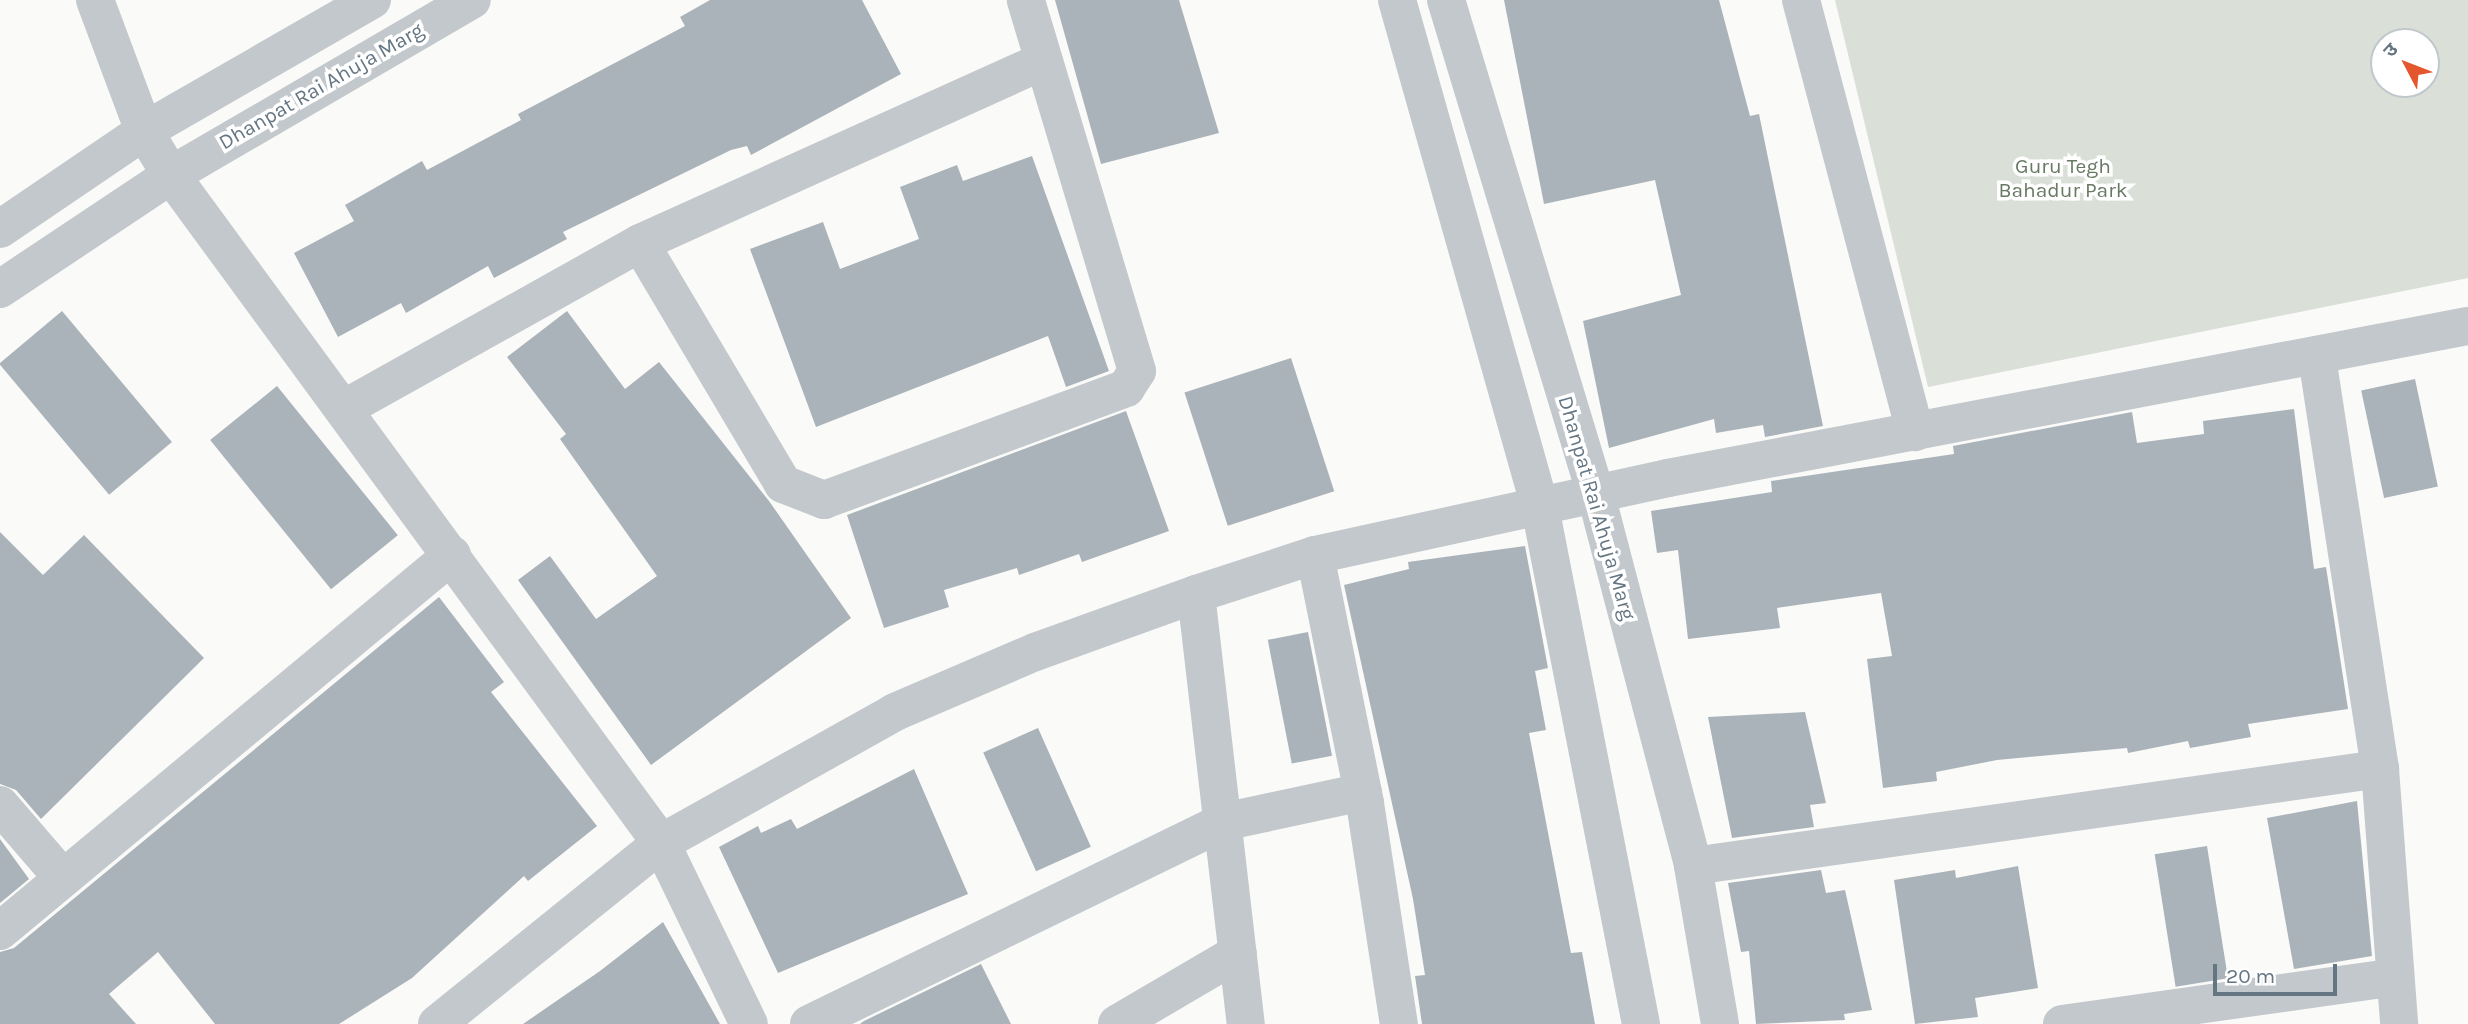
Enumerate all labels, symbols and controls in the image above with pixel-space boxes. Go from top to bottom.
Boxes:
street label: Dhanpat Rai Ahuja Marg [214,17,428,155]
north arrow [2370,28,2440,98]
text: उ [2379,39,2403,62]
park label: Guru Tegh Bahadur Park [1998,153,2128,203]
street label: Dhanpat Rai Ahuja Marg [1553,393,1641,623]
scale bar [2216,950,2340,994]
text: 20 m [2226,964,2275,988]

